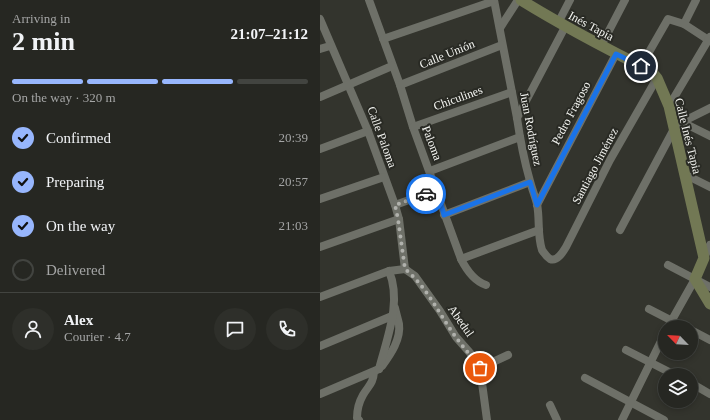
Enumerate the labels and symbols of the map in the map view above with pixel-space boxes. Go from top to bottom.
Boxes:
street label: Inés Tapia [566,8,617,44]
street label: Calle Unión [417,37,477,71]
pin [624,49,658,83]
street label: Pedro Fragoso [548,79,594,147]
street label: Chiculines [431,83,485,113]
street label: Juan Rodríguez [517,91,545,167]
street label: Calle Inés Tapia [672,97,704,176]
street label: Calle Paloma [364,104,400,170]
street label: Paloma [419,124,445,163]
street label: Santiago Jiménez [569,125,621,207]
courier [406,174,446,214]
street label: Abedul [445,303,477,340]
north arrow [658,320,698,360]
pin [463,351,497,385]

